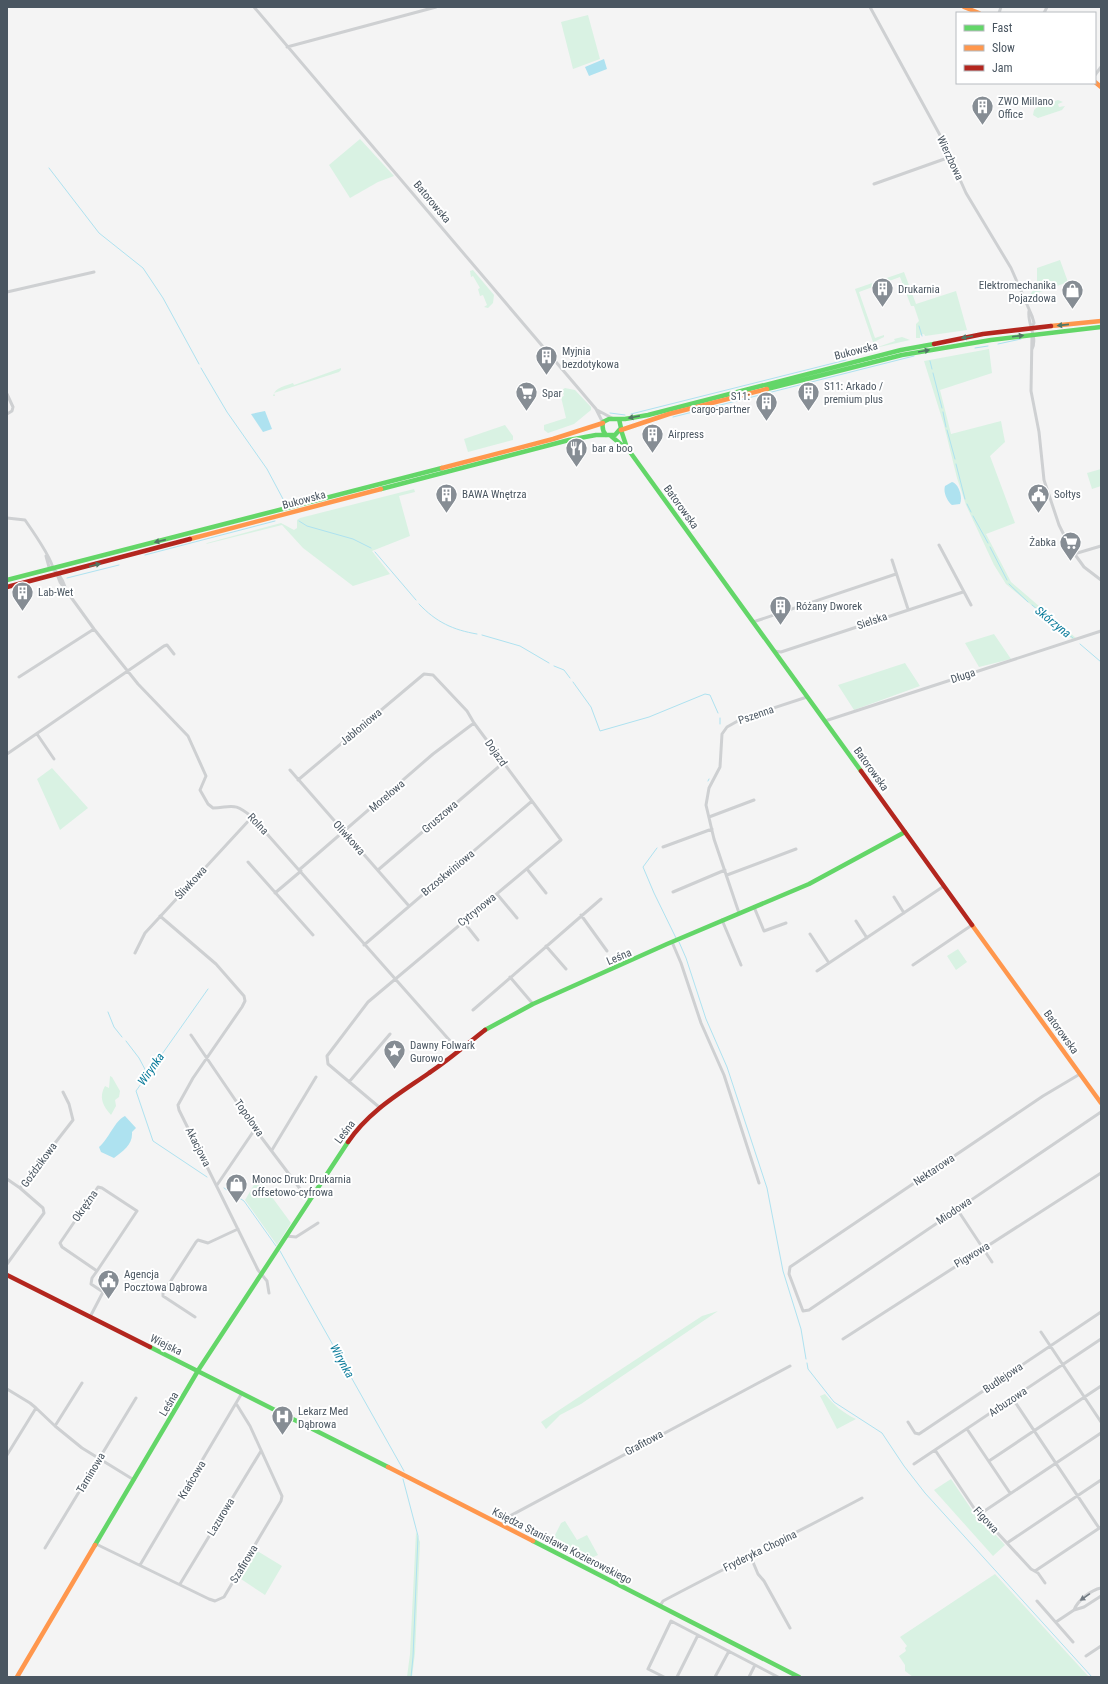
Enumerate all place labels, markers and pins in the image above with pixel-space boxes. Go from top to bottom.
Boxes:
building icon: ZWO Millano Office [970,94,996,127]
place label: ZWO Millano Office [998,95,1054,121]
building icon: Drukarnia [869,276,895,309]
shop icon: Elektromechanika Pojazdowa [1059,278,1085,311]
place label: Elektromechanika Pojazdowa [979,279,1056,305]
place label: Drukarnia [898,283,940,296]
building icon: Myjnia bezdotykowa [534,344,560,377]
place label: Myjnia bezdotykowa [562,345,619,371]
building icon: S11: Arkado / premium plus [795,379,821,412]
supermarket icon: Spar [514,380,540,413]
place label: S11: Arkado / premium plus [824,380,883,406]
place label: Spar [542,387,562,400]
building icon: S11: cargo-partner [753,389,779,422]
place label: S11: cargo-partner [691,390,751,416]
building icon: Airpress [640,421,666,454]
place label: Airpress [668,428,704,441]
restaurant icon: bar a boo [564,435,590,468]
place label: bar a boo [592,442,633,455]
building icon: BAWA Wnętrza [433,481,459,514]
public building icon: Sołtys [1025,481,1051,514]
place label: BAWA Wnętrza [462,488,527,501]
place label: Sołtys [1054,488,1081,501]
supermarket icon: Żabka [1058,529,1084,562]
place label: Żabka [1029,536,1056,549]
building icon: Lab-Wet [10,579,36,612]
place label: Lab-Wet [38,586,73,599]
building icon: Różany Dworek [768,593,794,626]
place label: Różany Dworek [796,600,862,613]
place icon: Dawny Folwark Gurowo [382,1038,408,1071]
place label: Dawny Folwark Gurowo [410,1039,475,1065]
shop icon: Monoc Druk: Drukarnia offsetowo-cyfrowa [224,1172,250,1205]
place label: Monoc Druk: Drukarnia offsetowo-cyfrowa [252,1173,351,1199]
public building icon: Agencja Pocztowa Dąbrowa [95,1267,121,1300]
place label: Agencja Pocztowa Dąbrowa [124,1268,207,1294]
hospital icon: Lekarz Med Dąbrowa [270,1404,296,1437]
place label: Lekarz Med Dąbrowa [298,1405,348,1431]

